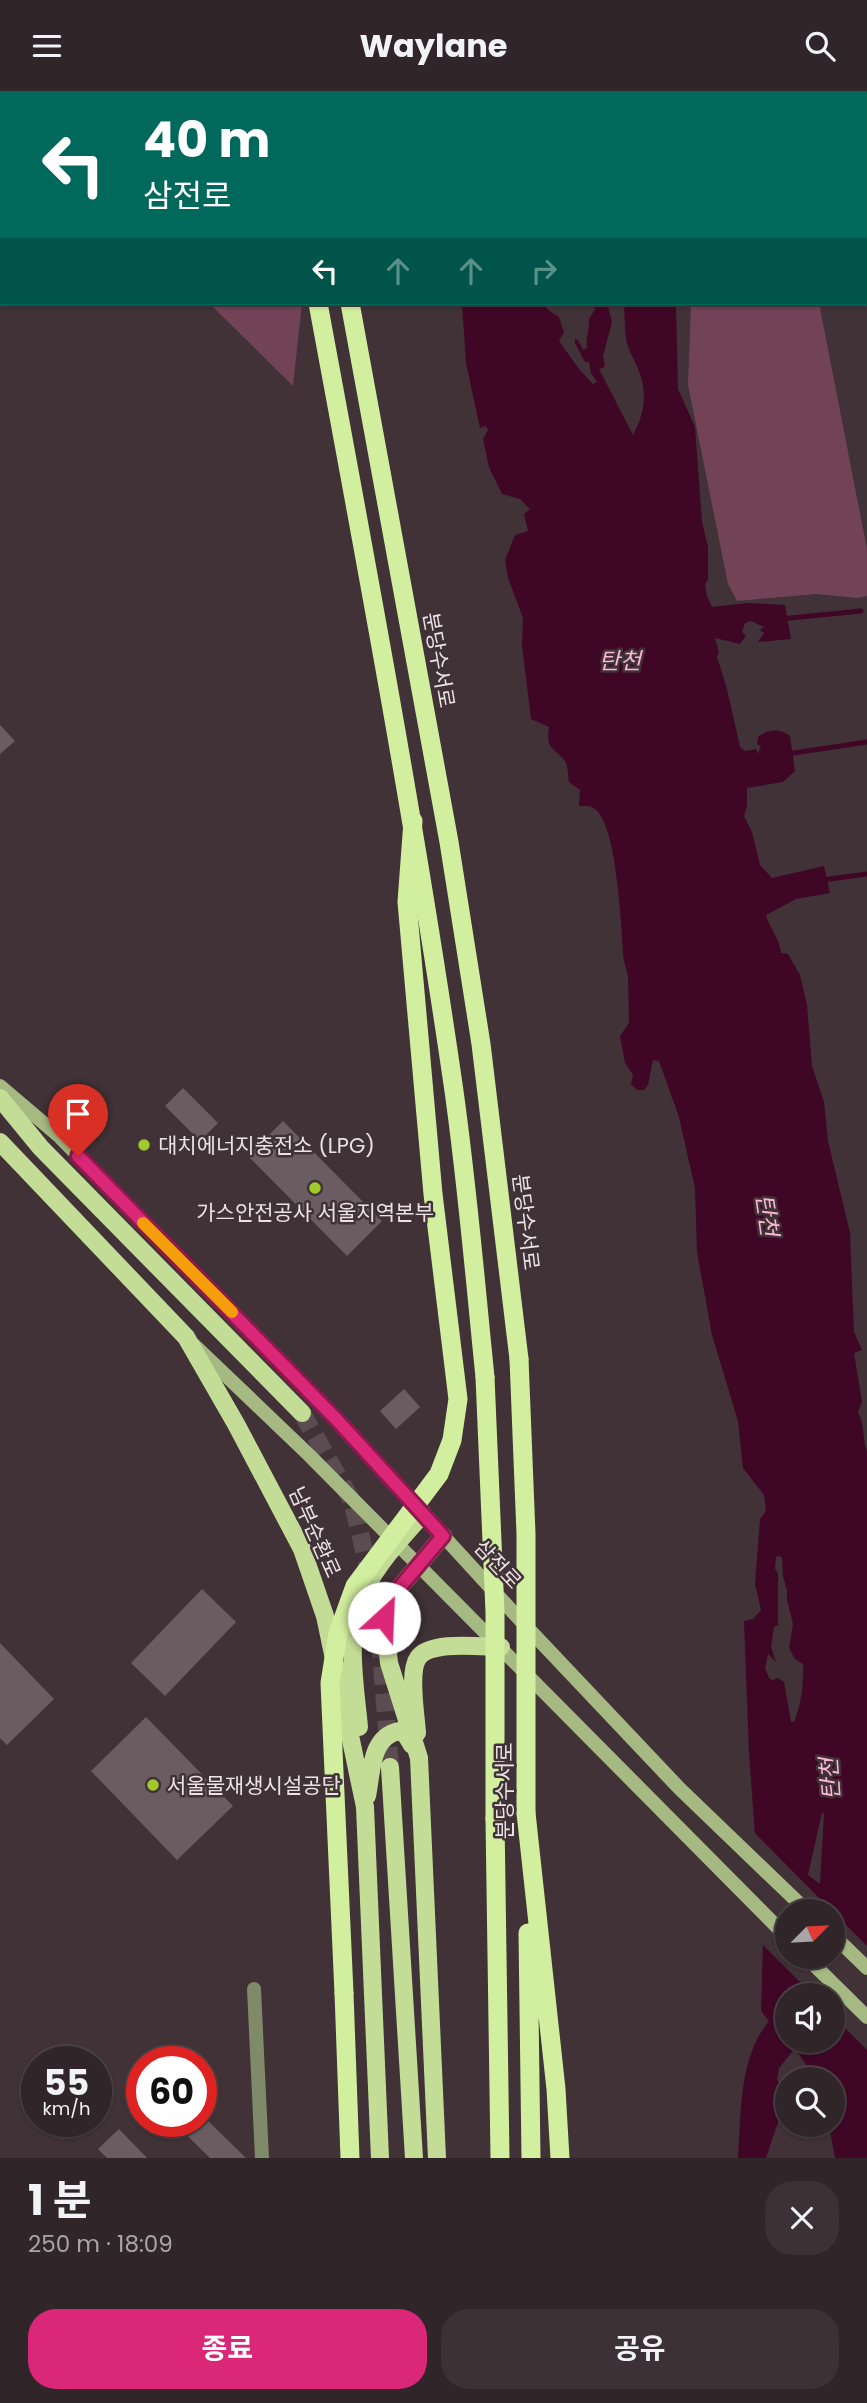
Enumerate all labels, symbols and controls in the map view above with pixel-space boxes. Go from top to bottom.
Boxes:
text: Waylane [359,23,508,68]
icon: menu [28,27,66,65]
icon: search [801,27,839,65]
text: 40 m [143,106,270,174]
icon: left [28,119,119,210]
text: 삼전로 [143,173,231,218]
icon: left [306,252,344,290]
icon: ahead [379,252,417,290]
icon: ahead [452,252,490,290]
icon: right [525,252,563,290]
street label: 분당수서로 [416,610,462,710]
water label: 탄천 [599,645,644,677]
pin [48,1084,108,1156]
icon: arrive [59,1095,97,1133]
place label: 대치에너지충전소 (LPG) [158,1131,375,1160]
marker: 대치에너지충전소 (LPG) [136,1137,152,1153]
street label: 분당수서로 [506,1172,546,1272]
marker: 가스안전공사 서울지역본부 [307,1180,323,1196]
water label: 탄천 [748,1192,786,1241]
place label: 가스안전공사 서울지역본부 [196,1198,434,1227]
street label: 남부순환로 [282,1482,348,1582]
street label: 삼전로 [468,1533,528,1595]
position arrow [347,1581,421,1655]
street label: 분당수서로 [490,1743,519,1839]
water label: 탄천 [812,1754,847,1801]
place label: 서울물재생시설공단 [167,1771,341,1800]
marker: 서울물재생시설공단 [145,1777,161,1793]
north arrow [775,1899,845,1969]
map controls [775,1899,845,2137]
button: sound [775,1983,845,2053]
speed limit sign: 60 [126,2046,217,2137]
text: 55 [44,2058,89,2107]
button: search [775,2067,845,2137]
text: km/h [43,2096,90,2121]
text: 1 분 [28,2171,91,2230]
button: close [765,2181,839,2255]
text: 250 m · 18:09 [28,2228,173,2260]
button: 종료 [28,2309,427,2389]
button: 공유 [441,2309,839,2389]

